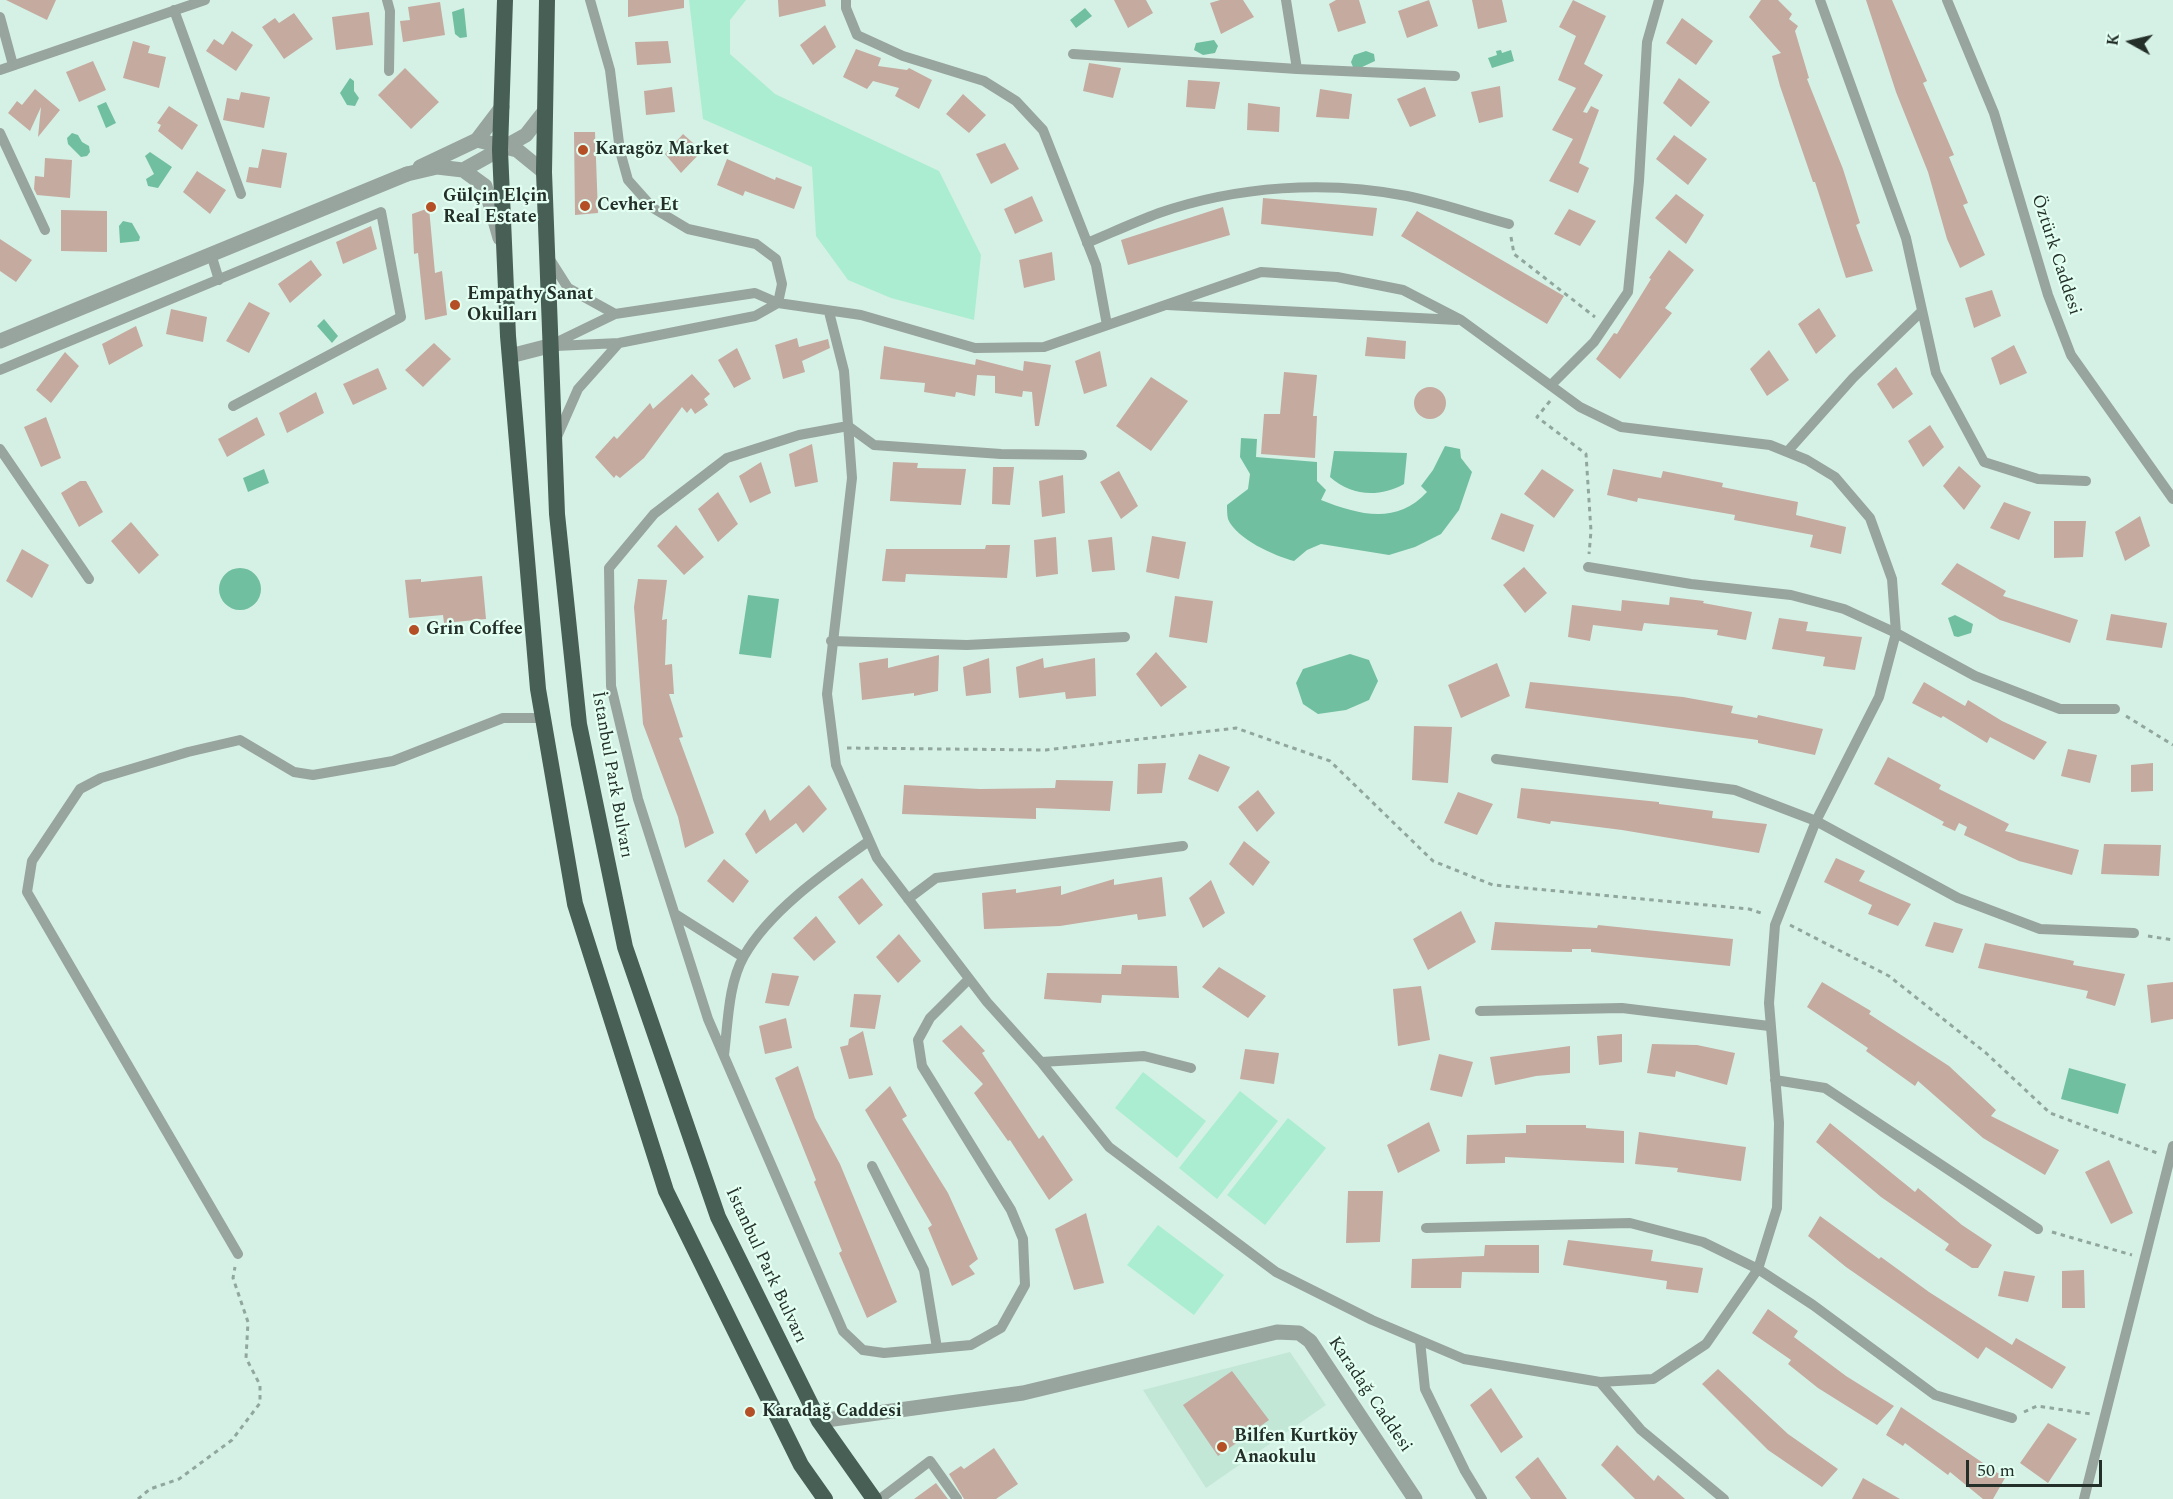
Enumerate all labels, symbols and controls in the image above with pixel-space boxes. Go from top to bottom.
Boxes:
north arrow [2101,12,2161,72]
text: K [2100,32,2126,47]
place label: Karagöz Market [595,139,729,161]
marker: Karagöz Market [576,143,590,157]
place label: Gülçin Elçin Real Estate [443,186,547,228]
street label: Öztürk Caddesi [2025,192,2085,318]
place label: Cevher Et [597,195,679,217]
marker: Cevher Et [578,199,592,213]
marker: Gülçin Elçin Real Estate [424,200,438,214]
place label: Empathy Sanat Okulları [467,284,593,326]
marker: Empathy Sanat Okulları [448,298,462,312]
place label: Grin Coffee [426,619,523,641]
marker: Grin Coffee [407,623,421,637]
street label: İstanbul Park Bulvarı [586,690,636,860]
street label: İstanbul Park Bulvarı [719,1185,811,1347]
street label: Karadağ Caddesi [1322,1333,1416,1457]
place label: Karadağ Caddesi [762,1401,902,1423]
marker: Karadağ Caddesi [743,1405,757,1419]
place label: Bilfen Kurtköy Anaokulu [1234,1426,1357,1468]
marker: Bilfen Kurtköy Anaokulu [1215,1440,1229,1454]
scale bar [1969,1448,2106,1486]
text: 50 m [1977,1457,2015,1484]

